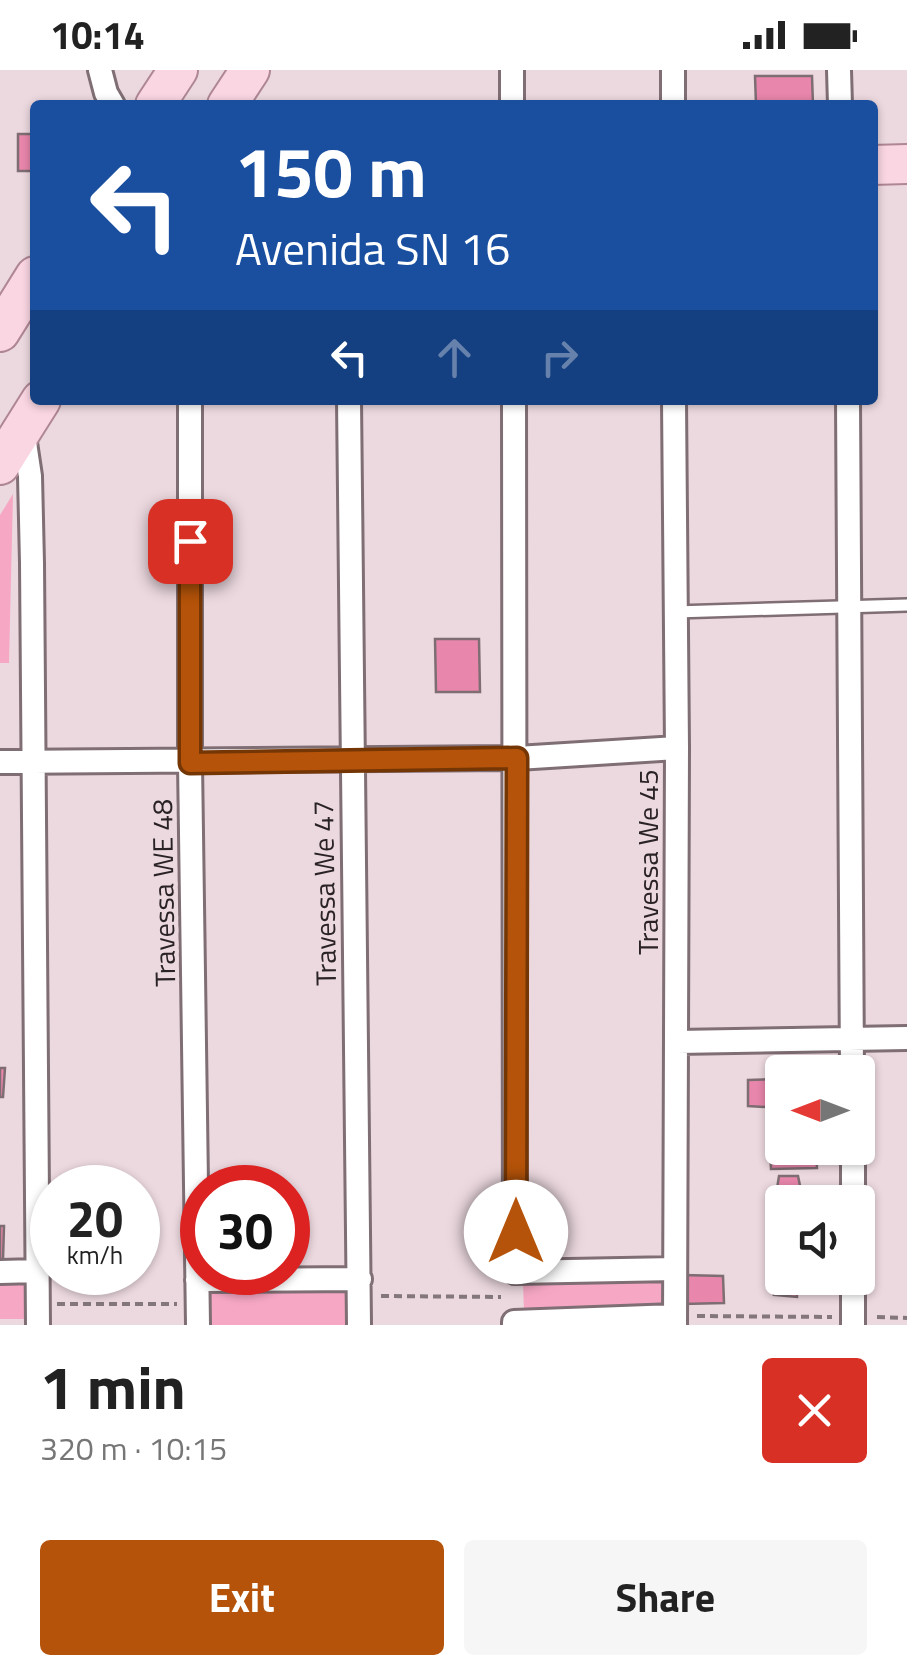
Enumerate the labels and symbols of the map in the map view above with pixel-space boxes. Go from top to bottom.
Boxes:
pin [148,499,233,584]
street label: Travessa We 45 [626,769,669,955]
street label: Travessa WE 48 [140,799,186,987]
street label: Travessa We 47 [301,800,347,986]
north arrow [765,1055,875,1165]
speed limit sign: 30 [180,1165,310,1295]
position arrow [464,1180,568,1284]

